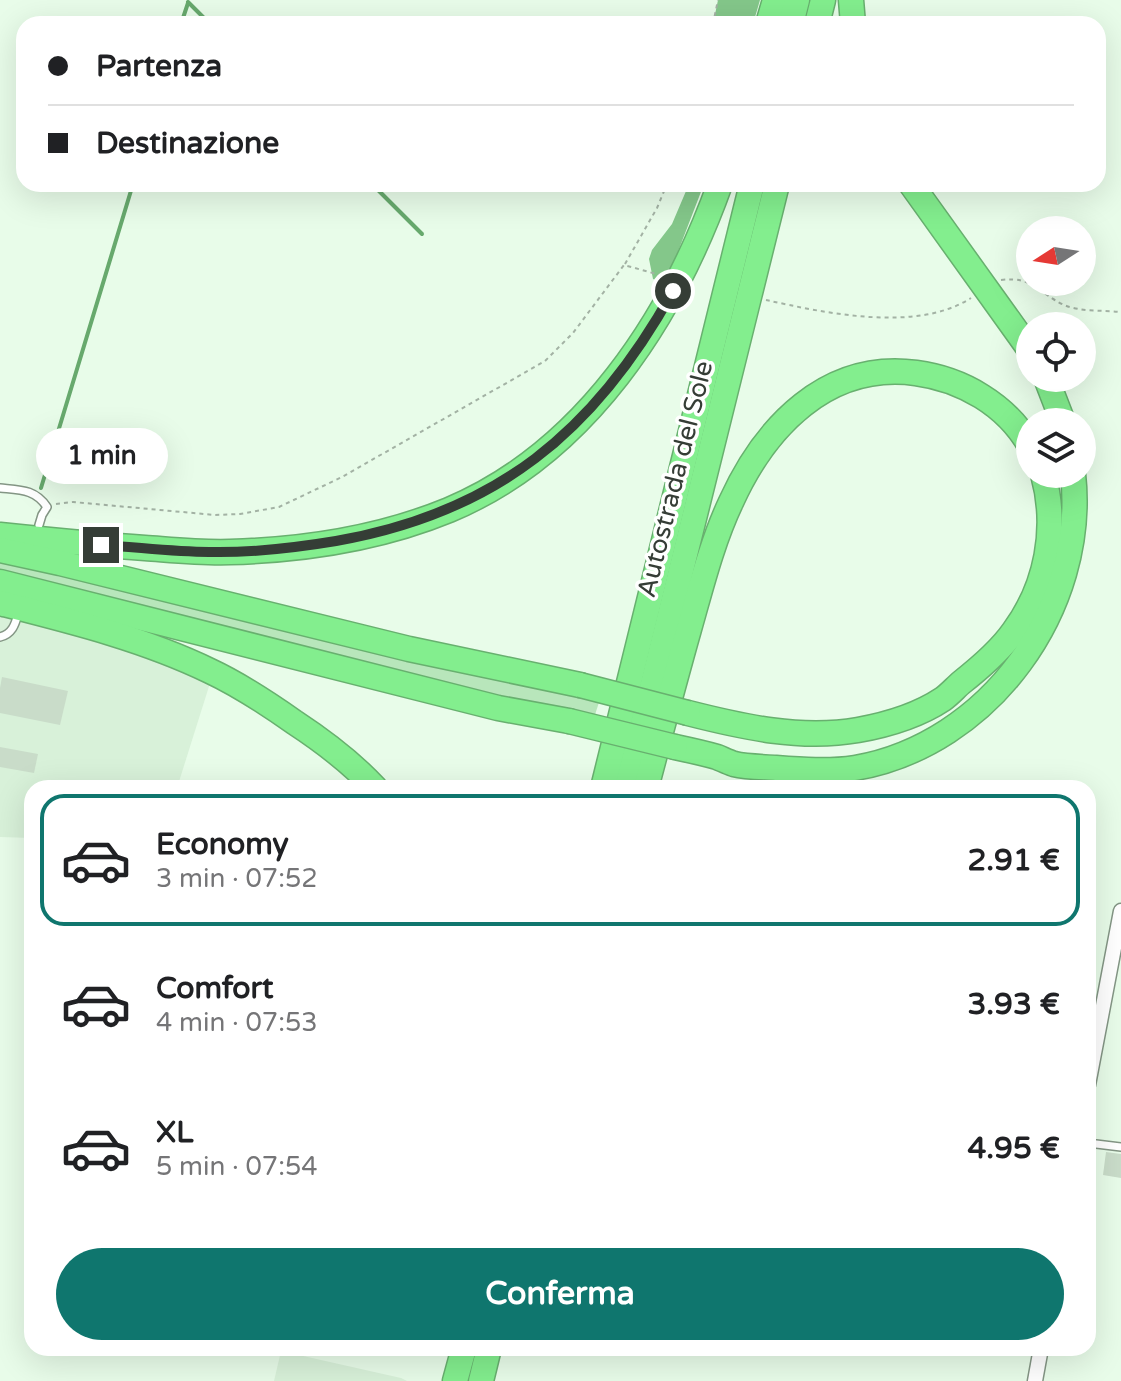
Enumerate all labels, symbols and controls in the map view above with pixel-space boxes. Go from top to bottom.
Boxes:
text: Partenza [96,48,222,85]
text: Destinazione [96,125,279,162]
north arrow [1016,216,1096,296]
map controls [1016,216,1096,488]
route start [655,273,691,309]
button: locate [1016,312,1096,392]
street label: Autostrada del Sole [631,358,719,600]
button: layers [1016,408,1096,488]
callout: 1 min [35,429,167,485]
text: 1 min [67,440,137,471]
route end [83,527,119,563]
icon: car [60,824,132,896]
text: Economy [156,826,289,863]
text: 2.91 € [967,842,1060,879]
text: 3 min · 07:52 [156,863,318,894]
icon: car [60,968,132,1040]
text: Comfort [156,970,274,1007]
text: 3.93 € [967,986,1060,1023]
text: 4 min · 07:53 [156,1007,318,1038]
icon: car [60,1112,132,1184]
text: XL [156,1114,193,1151]
text: 4.95 € [967,1130,1060,1167]
text: 5 min · 07:54 [156,1151,318,1182]
button: Conferma [56,1248,1064,1340]

